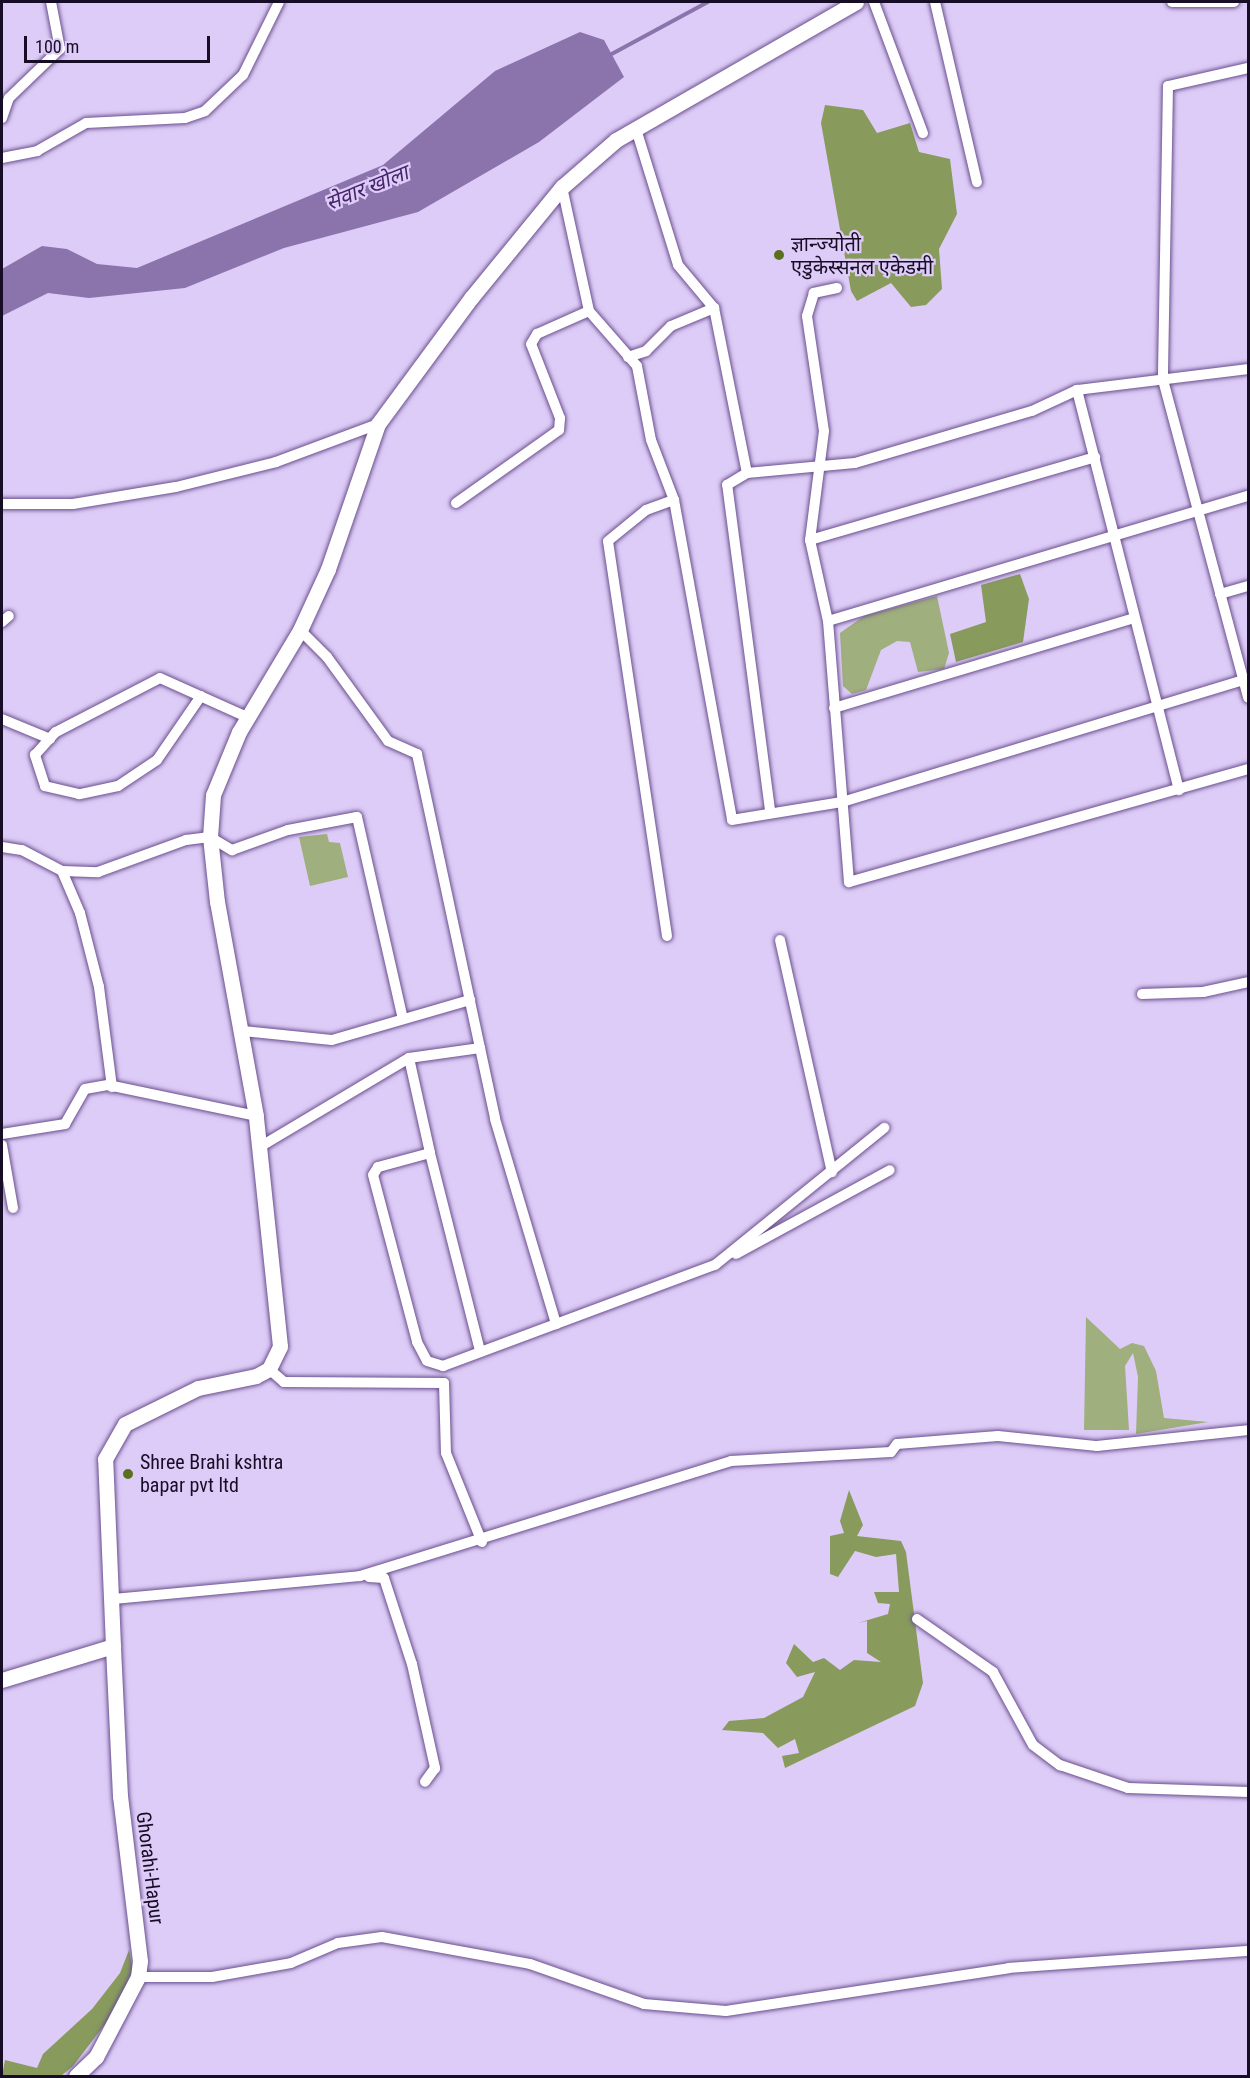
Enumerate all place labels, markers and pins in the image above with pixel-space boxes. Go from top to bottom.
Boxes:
place label: ज्ञान्ज्योती एडुकेस्सनल एकेडमी [791,232,933,279]
marker: ज्ञान्ज्योती एडुकेस्सनल एकेडमी [772,248,786,262]
place label: Shree Brahi kshtra bapar pvt ltd [140,1450,283,1497]
marker: Shree Brahi kshtra bapar pvt ltd [121,1467,135,1481]

